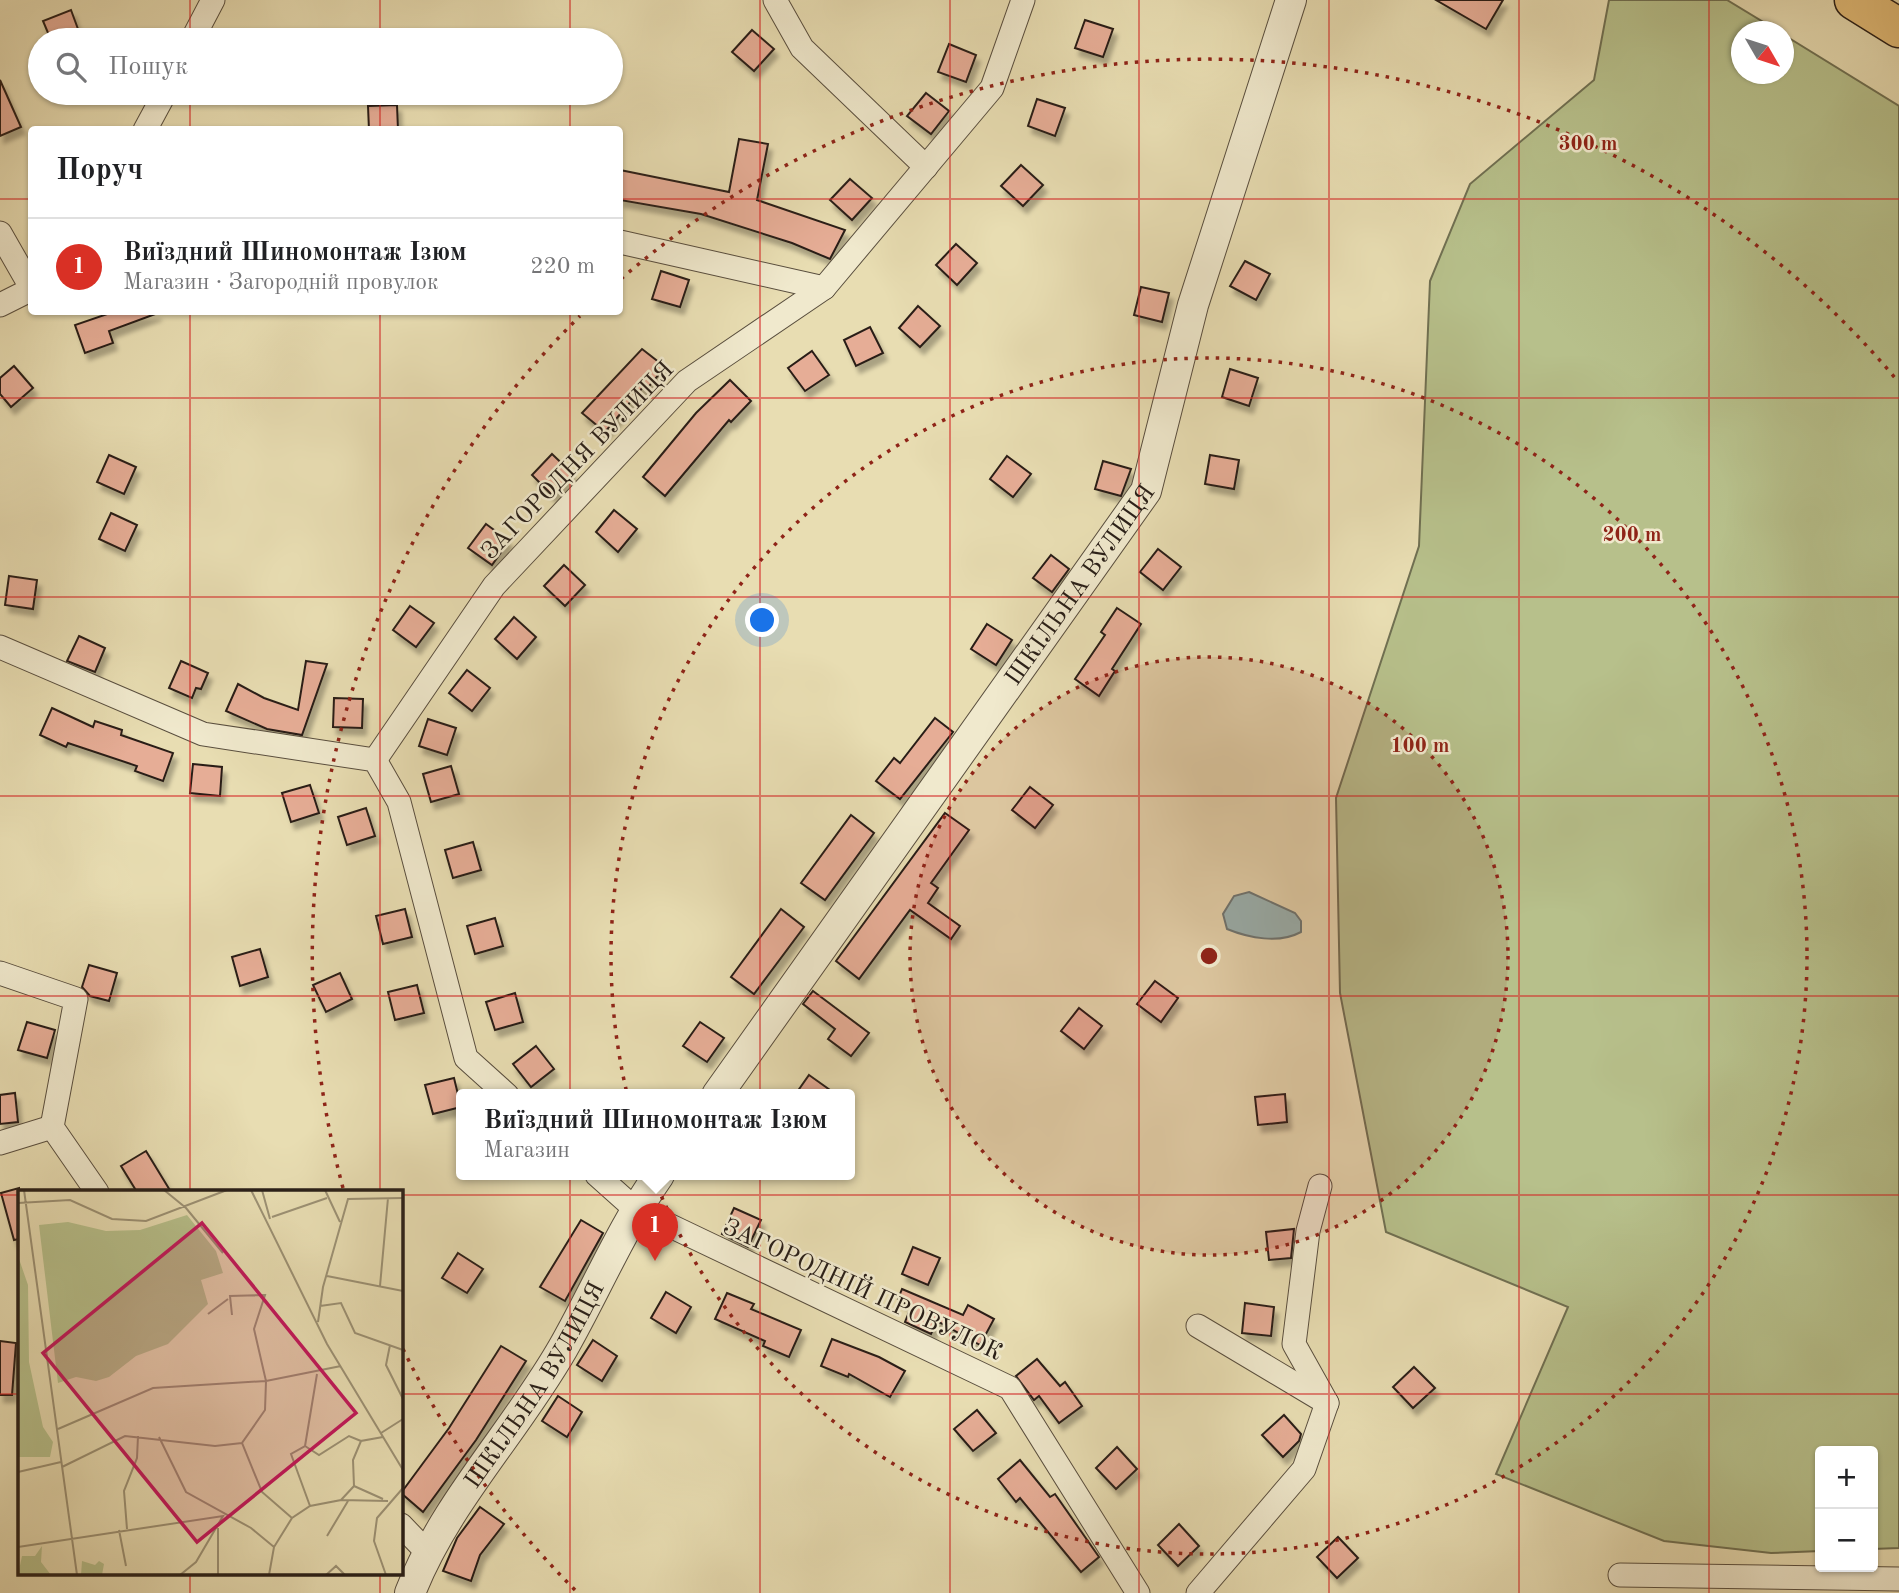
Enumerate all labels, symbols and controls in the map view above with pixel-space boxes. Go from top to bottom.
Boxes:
north arrow [1731,21,1794,84]
search box [28,28,623,105]
icon: search [52,48,90,86]
text: Пошук [108,54,188,80]
text: 300 m [1558,134,1618,155]
text: Поруч [56,156,143,186]
text: Виїздний Шиномонтаж Ізюм [123,240,467,266]
text: 1 [72,255,86,278]
text: 220 m [530,255,595,278]
text: Магазин · Загородній провулок [123,271,439,294]
street label: ЗАГОРОДНЯ ВУЛИЦЯ [478,358,679,565]
street label: ШКІЛЬНА ВУЛИЦЯ [1002,481,1160,690]
text: 200 m [1602,525,1662,546]
your location [745,603,779,637]
text: 100 m [1390,736,1450,757]
centre of rings [1197,944,1221,968]
popup [456,1089,855,1180]
text: Виїздний Шиномонтаж Ізюм [484,1108,827,1134]
text: Магазин [484,1139,570,1162]
inset map [18,1190,402,1576]
pin: 1 [632,1203,678,1261]
street label: ЗАГОРОДНІЙ ПРОВУЛОК [719,1211,1008,1366]
street label: ШКІЛЬНА ВУЛИЦЯ [461,1279,610,1494]
map controls [1815,1446,1878,1572]
button: + [1815,1446,1878,1509]
button: − [1815,1509,1878,1572]

